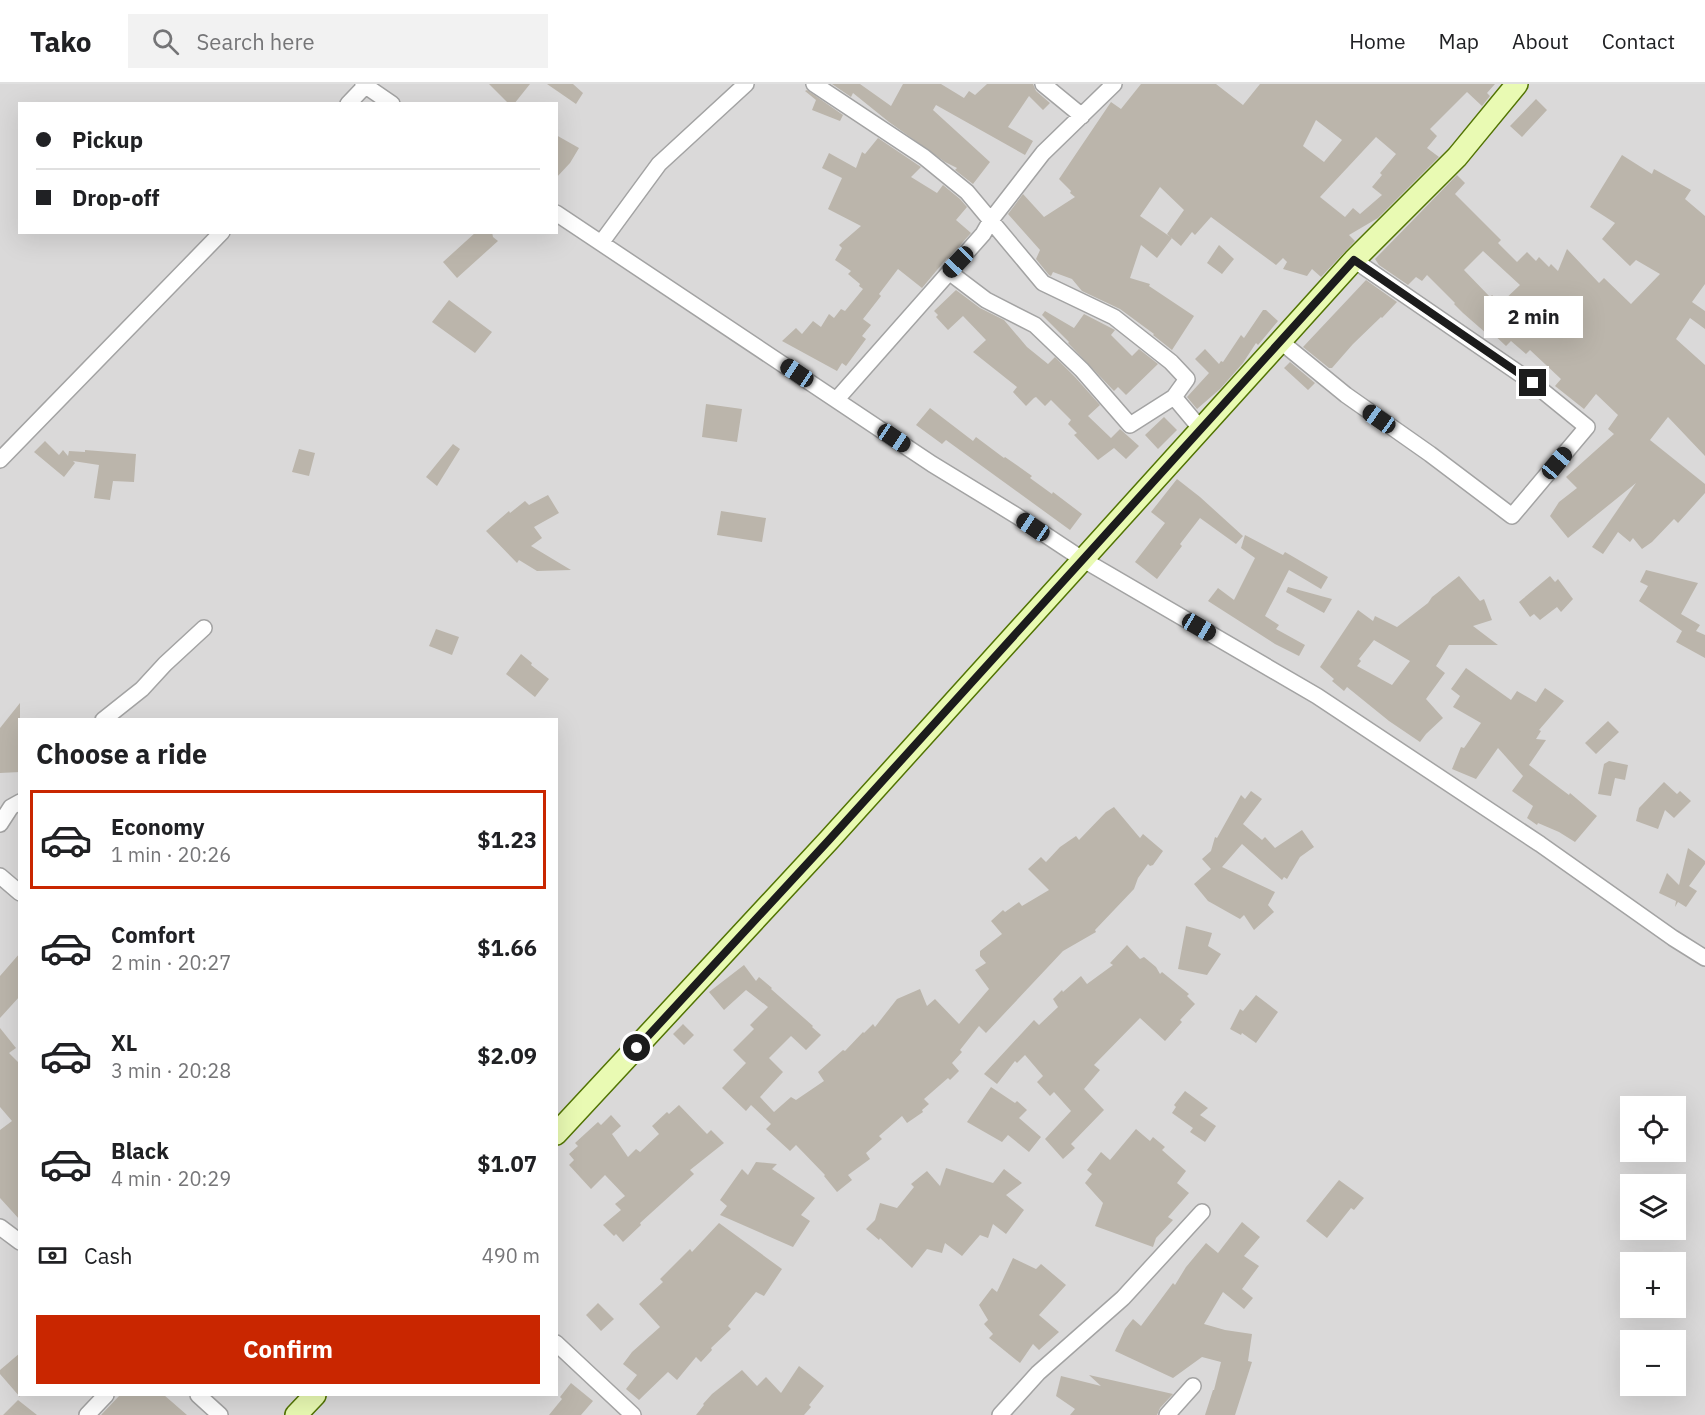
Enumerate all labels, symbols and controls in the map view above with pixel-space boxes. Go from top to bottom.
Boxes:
search box [128,14,548,68]
text: Tako [30,23,92,60]
icon: search [149,25,182,58]
text: Search here [197,27,314,56]
text: Home [1349,27,1406,55]
text: Map [1439,27,1479,55]
text: About [1512,27,1569,55]
text: Contact [1602,27,1675,55]
text: Pickup [72,125,143,154]
text: Drop-off [72,183,159,212]
car [939,243,977,281]
callout: 2 min [1484,296,1582,338]
text: 2 min [1507,303,1560,330]
car [777,355,817,391]
route end [1519,369,1546,396]
car [1359,401,1399,437]
car [874,420,914,456]
car [1539,443,1575,483]
car [1013,509,1053,545]
car [1179,610,1219,644]
text: Choose a ride [36,736,207,771]
text: Economy [111,812,205,841]
icon: car [39,813,93,867]
text: $1.23 [477,825,537,854]
text: 1 min · 20:26 [111,841,231,868]
text: Comfort [111,920,195,949]
icon: car [39,921,93,975]
text: $1.66 [477,933,537,962]
text: 2 min · 20:27 [111,949,231,976]
text: XL [111,1028,137,1057]
icon: car [39,1029,93,1083]
route start [623,1034,650,1061]
text: $2.09 [477,1041,537,1070]
text: 3 min · 20:28 [111,1057,231,1084]
map controls [1620,1096,1686,1396]
button: locate [1620,1096,1686,1162]
text: Black [111,1136,169,1165]
icon: car [39,1137,93,1191]
text: $1.07 [477,1149,537,1178]
text: 4 min · 20:29 [111,1165,231,1192]
button: layers [1620,1174,1686,1240]
icon: cash [36,1239,69,1272]
text: Cash [84,1241,133,1270]
text: 490 m [482,1242,540,1269]
button: + [1620,1252,1686,1318]
button: Confirm [36,1315,540,1384]
button: − [1620,1330,1686,1396]

